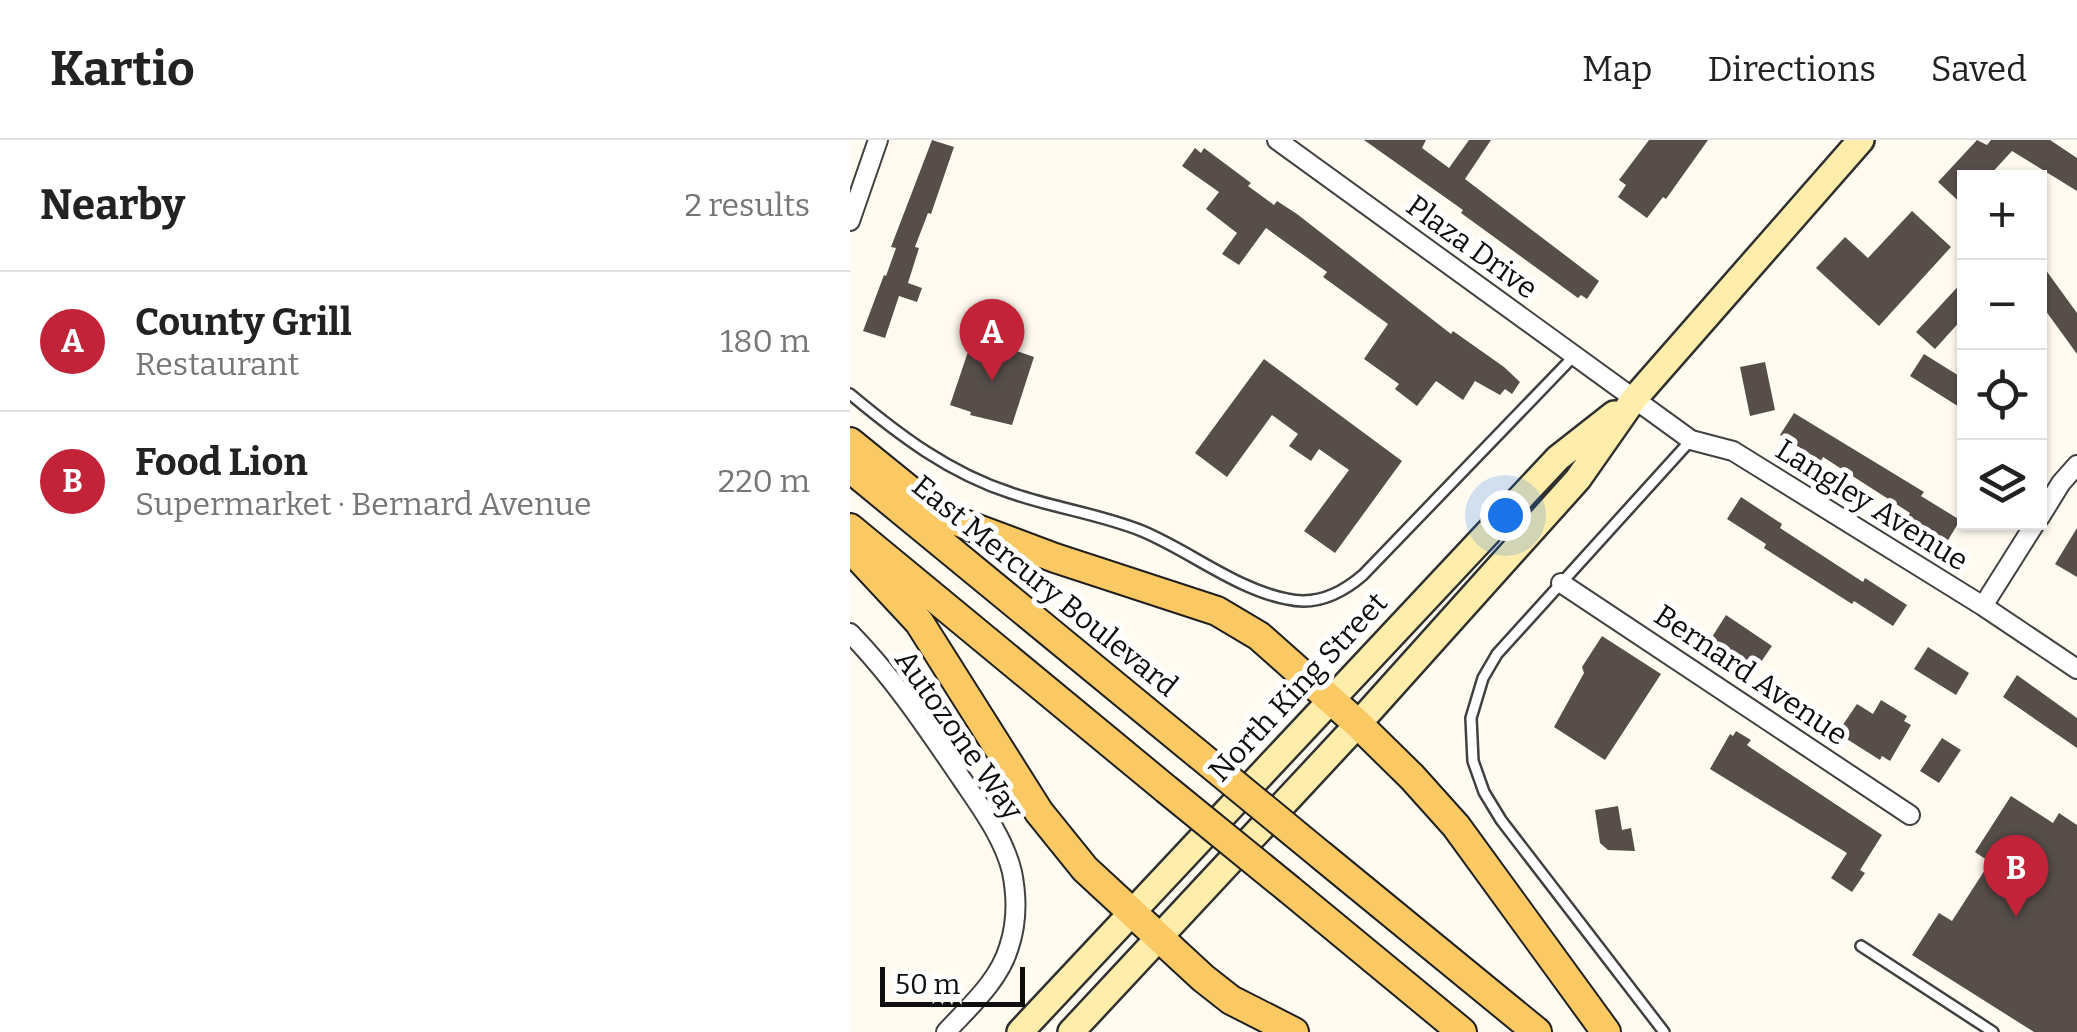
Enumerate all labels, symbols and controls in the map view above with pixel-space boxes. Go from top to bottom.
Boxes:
text: Kartio [50,40,195,98]
text: Map [1582,48,1652,90]
text: Directions [1707,48,1876,90]
text: Saved [1931,48,2027,90]
map controls [1957,170,2047,530]
button: + [1957,170,2047,260]
text: Nearby [40,180,185,230]
text: 2 results [684,186,810,224]
street label: Plaza Drive [1400,187,1544,307]
button: − [1957,260,2047,350]
pin: A [960,298,1024,381]
text: County Grill [135,299,352,345]
text: A [61,322,84,360]
text: 180 m [720,322,810,360]
text: Restaurant [135,345,299,383]
button: locate [1957,350,2047,440]
street label: Langley Avenue [1769,432,1975,578]
text: Food Lion [135,439,308,485]
button: layers [1957,440,2047,530]
text: B [62,462,83,500]
text: 220 m [718,462,810,500]
street label: East Mercury Boulevard [905,468,1185,704]
text: Supermarket · Bernard Avenue [135,485,592,523]
your location [1480,490,1531,541]
street label: North King Street [1201,585,1395,789]
street label: Bernard Avenue [1647,597,1855,753]
street label: Autozone Way [887,643,1031,827]
pin: B [1984,834,2048,917]
scale bar [880,962,1025,1006]
text: 50 m [895,968,960,1001]

